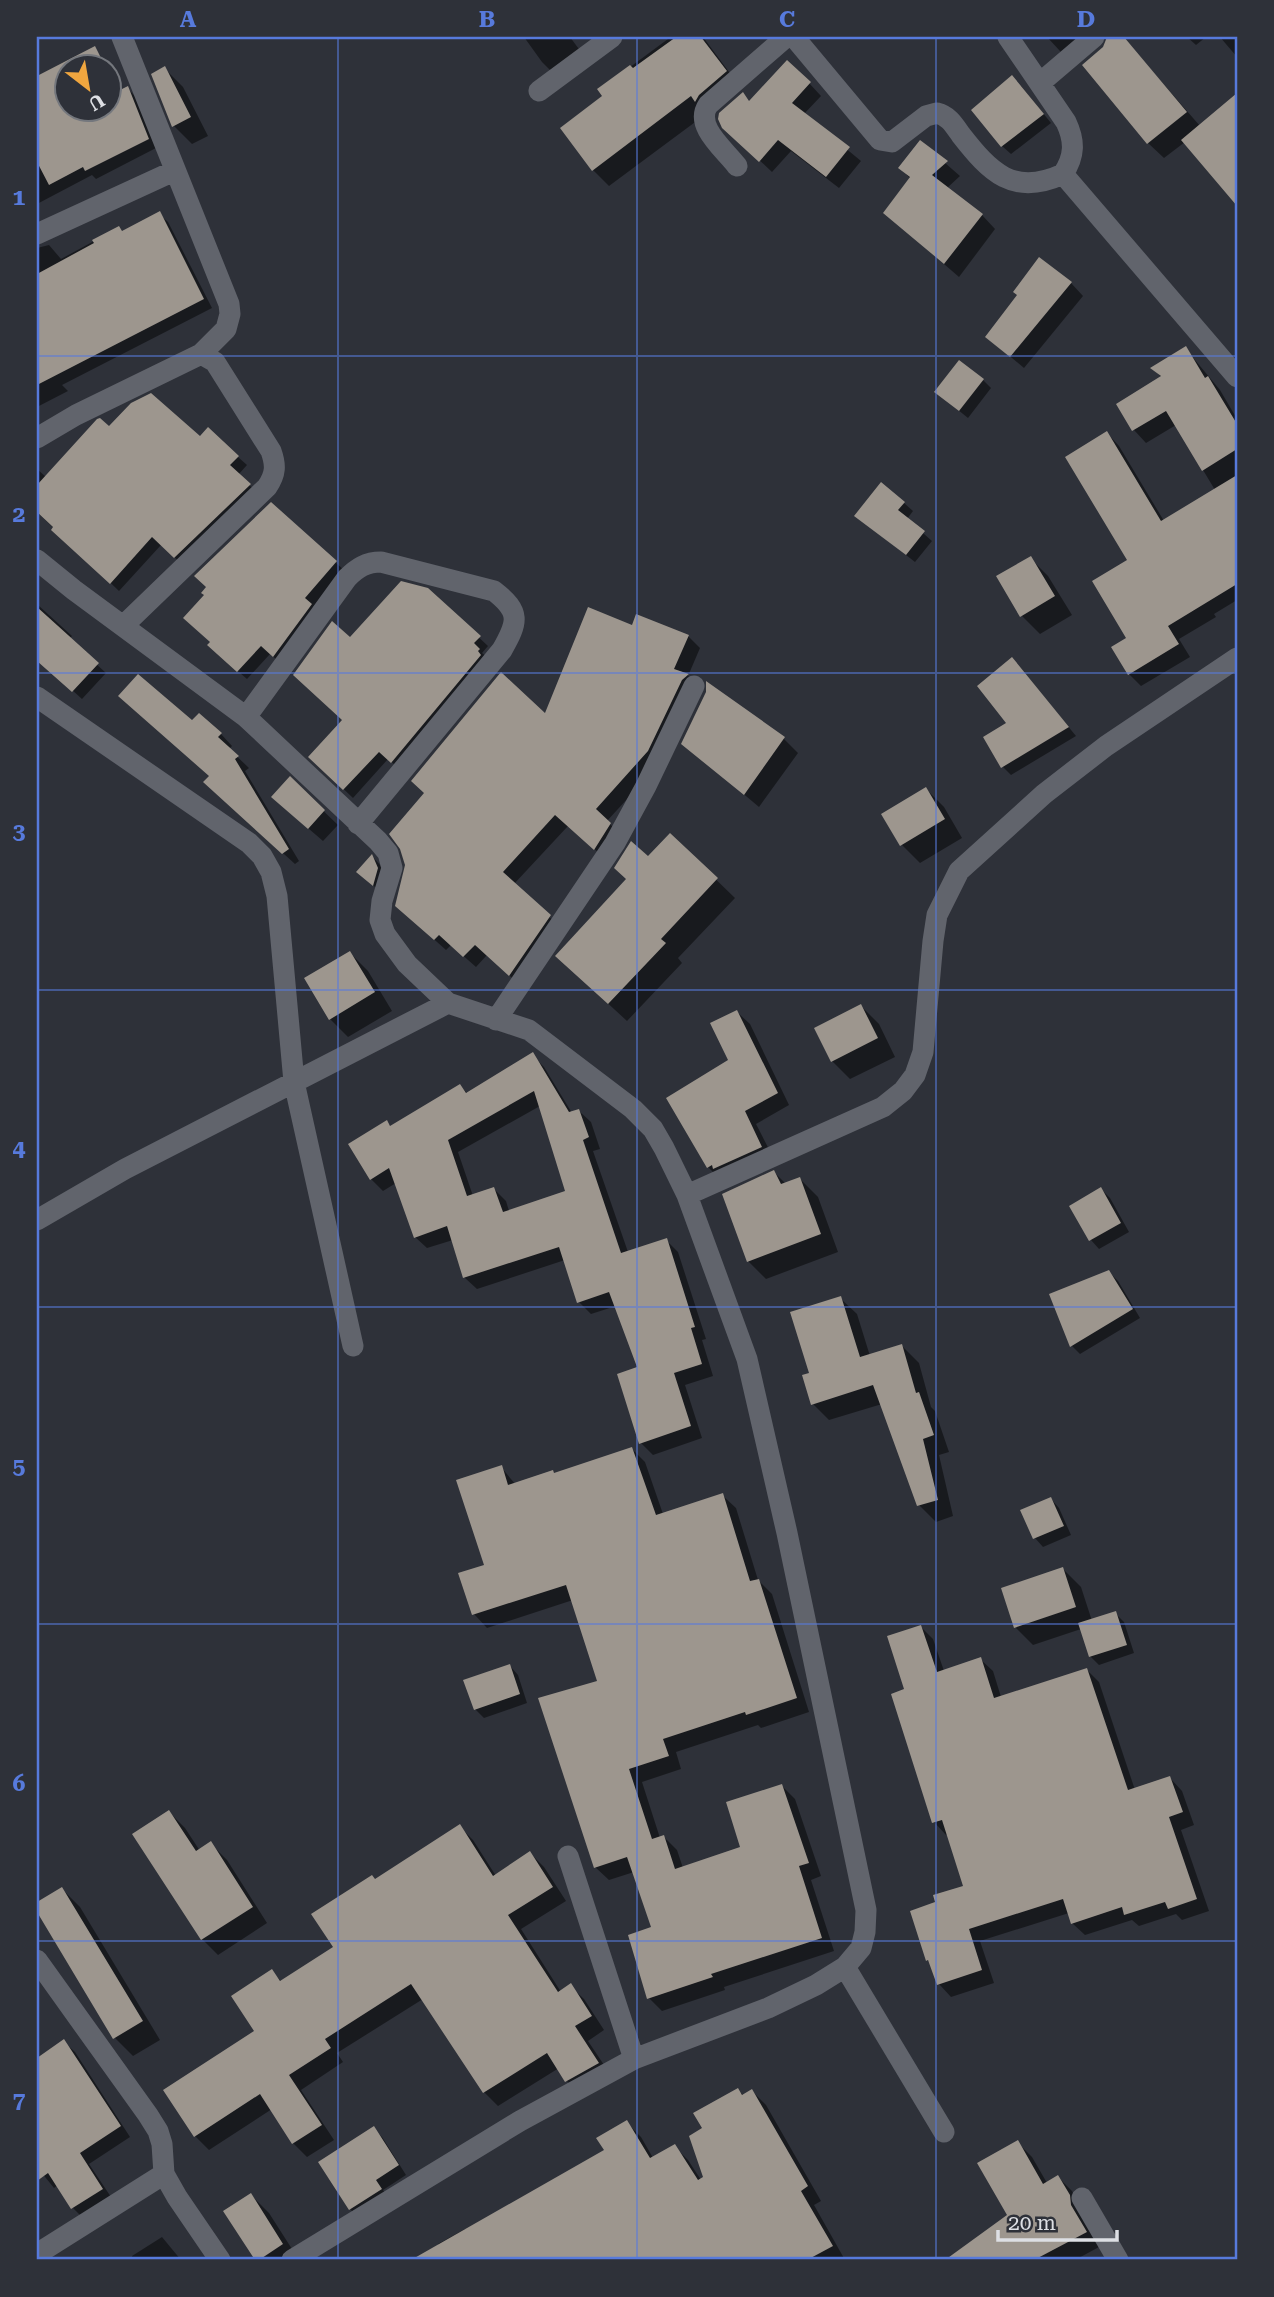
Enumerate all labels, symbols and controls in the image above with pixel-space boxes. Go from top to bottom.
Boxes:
text: A [180,6,197,33]
text: B [479,6,495,33]
text: C [779,6,795,33]
text: D [1077,6,1095,33]
north arrow [52,52,122,122]
text: U [84,89,109,116]
text: 1 [13,184,26,211]
text: 2 [13,501,25,528]
text: 3 [13,818,26,845]
text: 4 [13,1135,26,1162]
text: 5 [13,1453,26,1480]
text: 6 [13,1770,26,1797]
text: 7 [13,2087,26,2114]
scale bar [998,2199,1116,2243]
text: 20 m [1008,2211,1056,2235]

